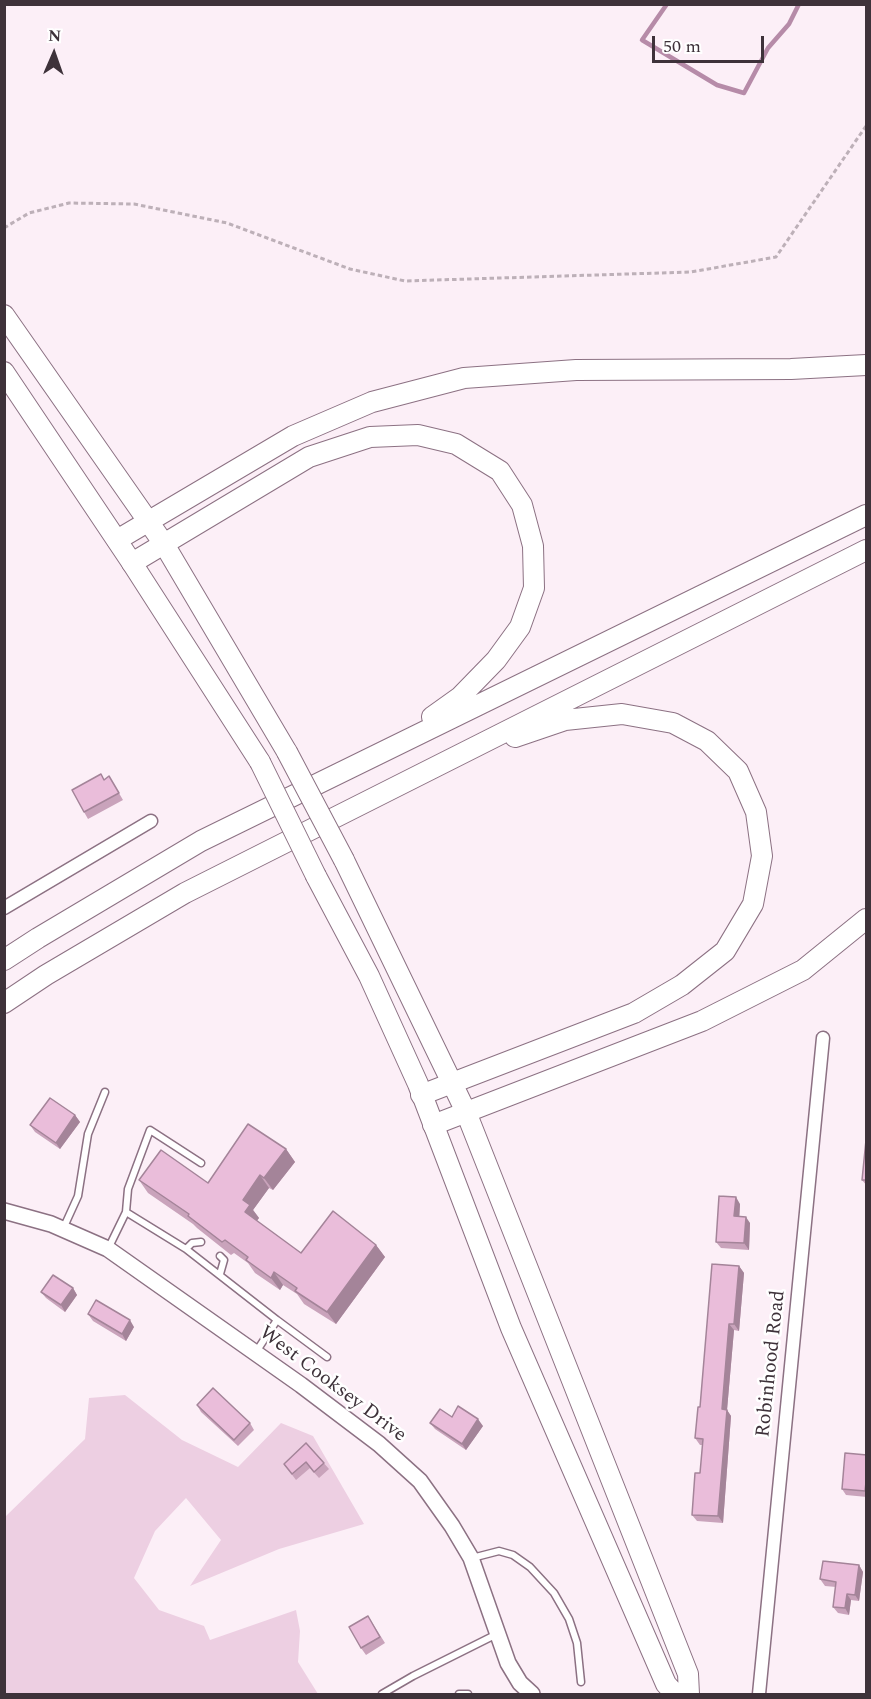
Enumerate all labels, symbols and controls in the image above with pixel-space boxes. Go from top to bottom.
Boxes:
north arrow [24,24,84,84]
text: N [48,24,62,48]
scale bar [655,24,768,62]
text: 50 m [663,33,701,60]
street label: Robinhood Road [752,1289,792,1439]
street label: West Cooksey Drive [254,1322,410,1448]

